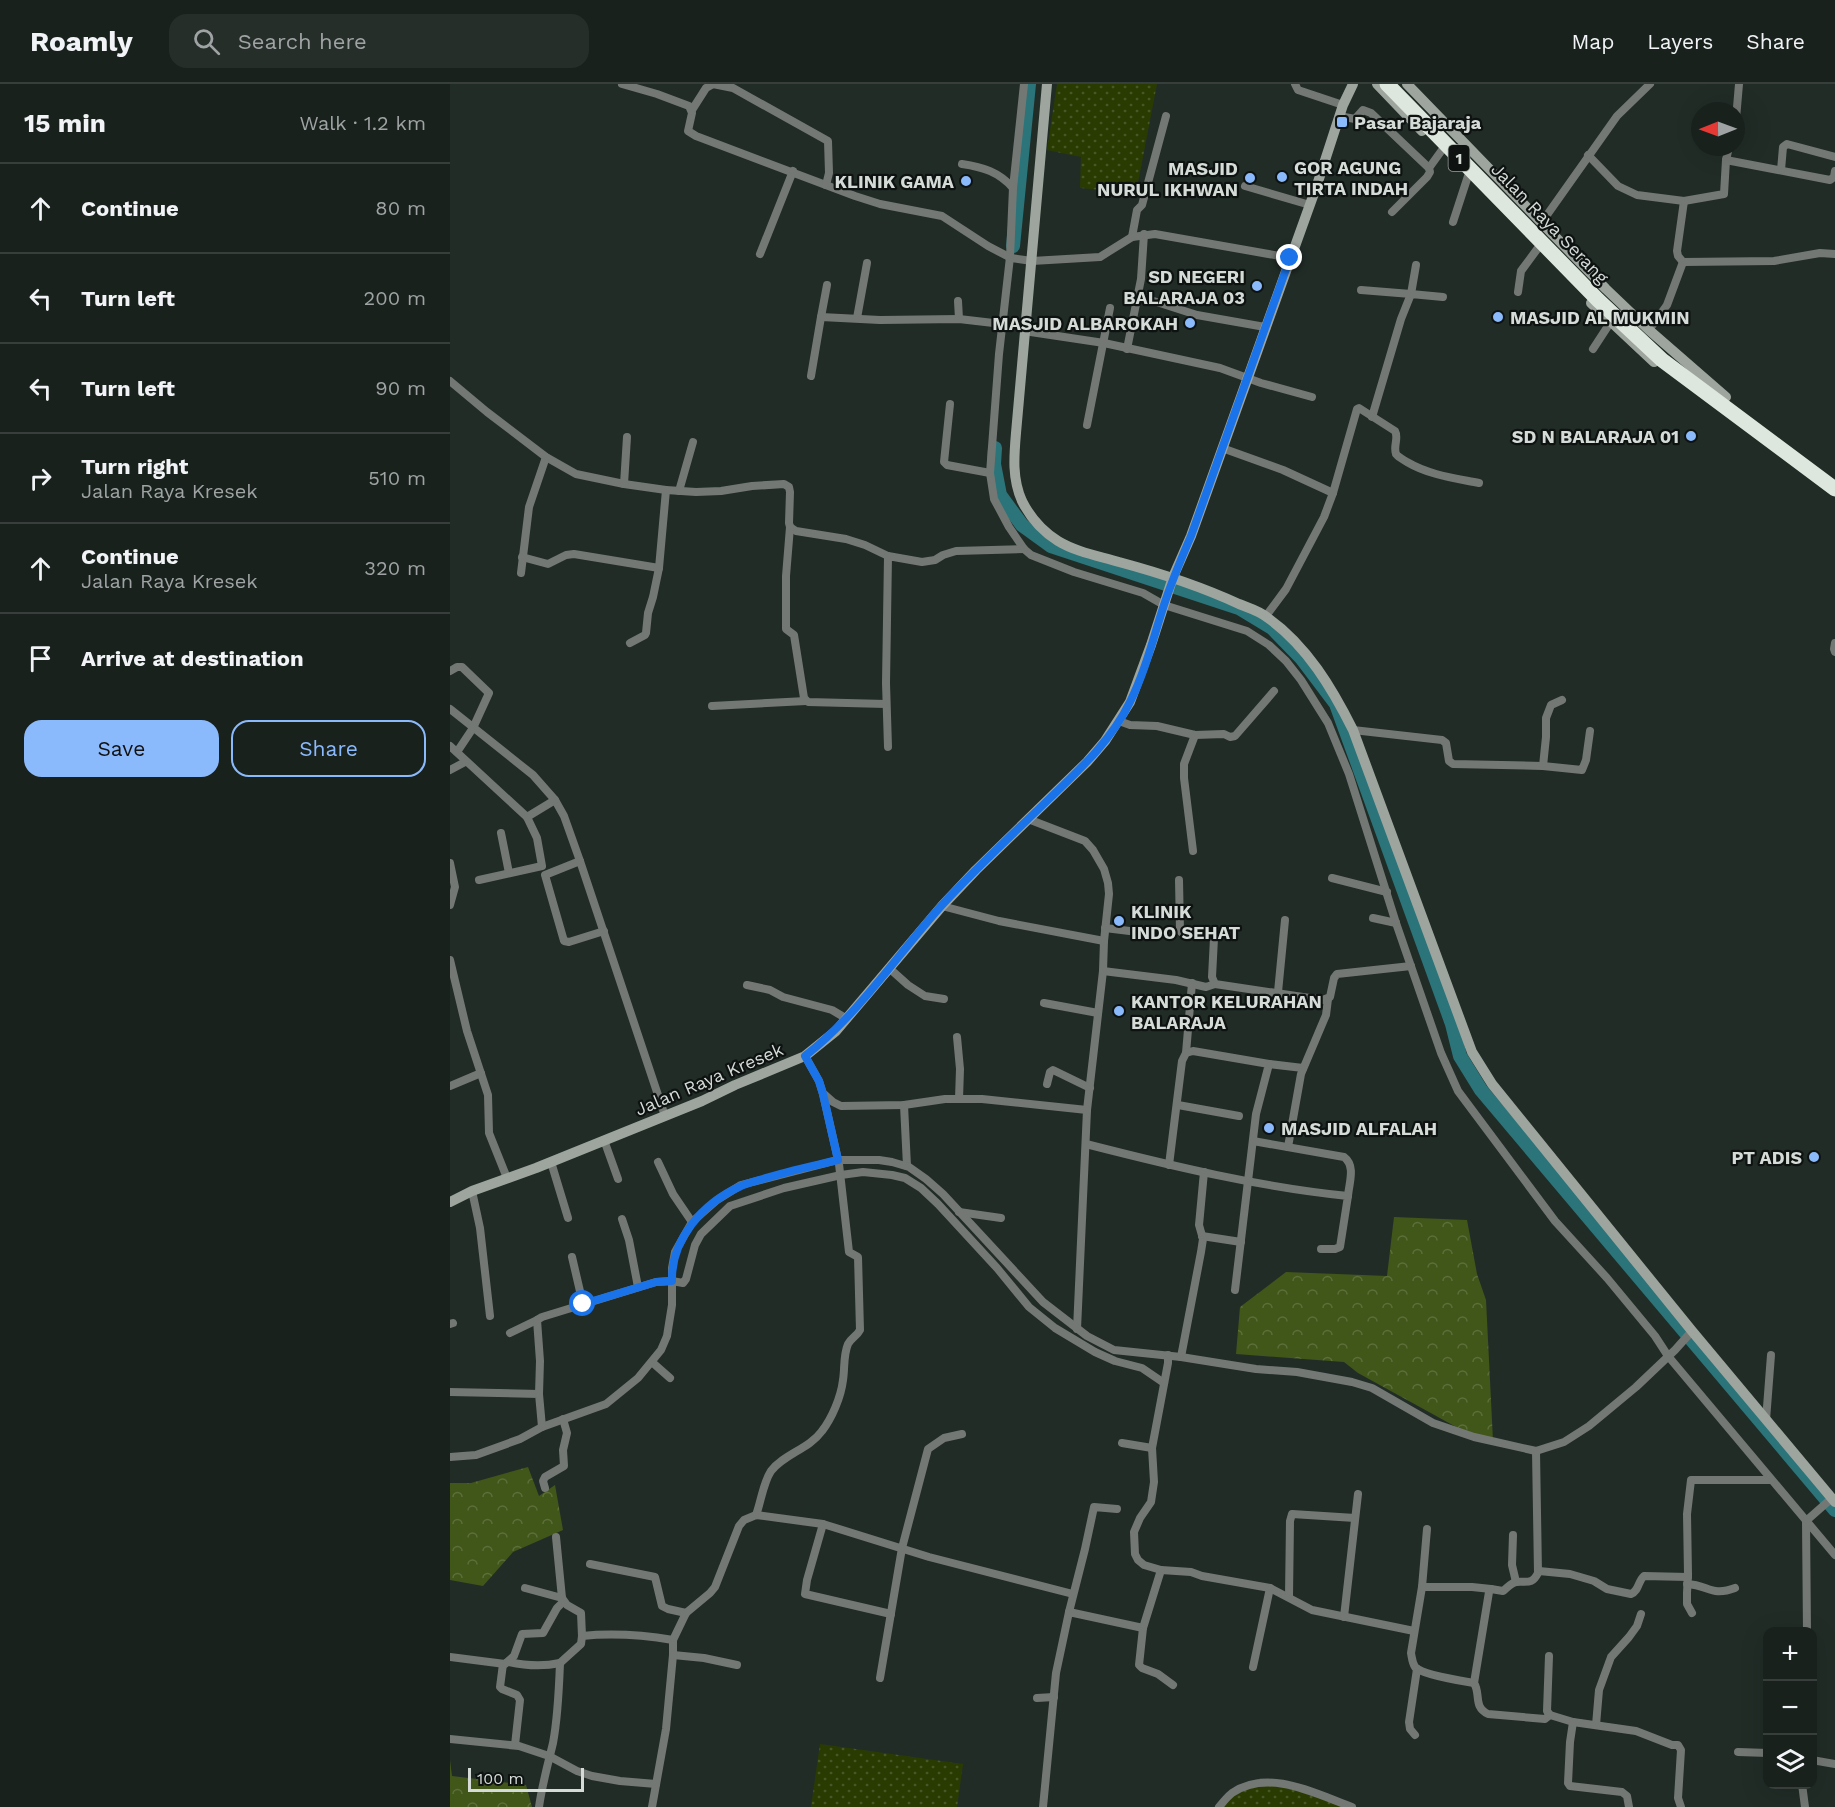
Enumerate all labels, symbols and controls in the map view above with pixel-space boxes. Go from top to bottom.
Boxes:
search box [169,14,589,68]
text: Roamly [30,25,133,58]
icon: search [190,25,223,58]
text: Search here [238,29,367,54]
text: Map [1571,29,1614,54]
text: Layers [1647,29,1713,54]
text: Share [1746,29,1805,54]
north arrow [1691,102,1745,156]
text: 15 min [24,108,106,138]
text: Walk · 1.2 km [299,111,426,135]
place label: Pasar Bajaraja [1354,112,1482,133]
marker: Pasar Bajaraja [1335,115,1349,129]
road number: 1 [1448,145,1470,171]
place label: GOR AGUNG TIRTA INDAH [1294,157,1408,199]
place label: MASJID NURUL IKHWAN [1097,158,1238,200]
street label: Jalan Raya Serang [1487,158,1613,288]
marker: GOR AGUNG TIRTA INDAH [1275,170,1289,184]
place label: KLINIK GAMA [835,171,955,192]
marker: MASJID NURUL IKHWAN [1243,171,1257,185]
marker: KLINIK GAMA [959,174,973,188]
icon: ahead [24,192,57,225]
text: Continue [81,196,179,221]
text: 80 m [375,196,426,220]
route end [1276,244,1302,270]
place label: SD NEGERI BALARAJA 03 [1123,266,1245,308]
marker: SD NEGERI BALARAJA 03 [1250,279,1264,293]
icon: left [24,282,57,315]
text: Turn left [81,286,175,311]
text: 200 m [364,286,426,310]
place label: MASJID AL MUKMIN [1510,307,1689,328]
marker: MASJID AL MUKMIN [1491,310,1505,324]
place label: MASJID ALBAROKAH [992,313,1178,334]
marker: MASJID ALBAROKAH [1183,316,1197,330]
icon: left [24,372,57,405]
text: Turn left [81,376,175,401]
text: 90 m [375,376,426,400]
place label: SD N BALARAJA 01 [1512,426,1679,447]
marker: SD N BALARAJA 01 [1684,429,1698,443]
text: Turn right [81,454,188,479]
icon: right [24,462,57,495]
text: 510 m [368,466,426,490]
text: Jalan Raya Kresek [81,479,258,503]
text: Continue [81,544,179,569]
icon: ahead [24,552,57,585]
text: 320 m [364,556,426,580]
text: Jalan Raya Kresek [81,569,258,593]
icon: arrive [24,642,57,675]
text: Arrive at destination [81,646,304,671]
button: Save [24,720,219,777]
button: Share [231,720,426,777]
place label: KLINIK INDO SEHAT [1131,901,1240,943]
marker: KLINIK INDO SEHAT [1112,914,1126,928]
place label: KANTOR KELURAHAN BALARAJA [1131,991,1322,1033]
marker: KANTOR KELURAHAN BALARAJA [1112,1004,1126,1018]
street label: Jalan Raya Kresek [632,1038,786,1120]
place label: MASJID ALFALAH [1281,1118,1437,1139]
marker: MASJID ALFALAH [1262,1121,1276,1135]
place label: PT ADIS [1732,1147,1802,1168]
marker: PT ADIS [1807,1150,1821,1164]
route start [569,1290,595,1316]
map controls [1763,1627,1817,1789]
button: + [1763,1627,1817,1681]
button: − [1763,1681,1817,1735]
button: layers [1763,1735,1817,1789]
scale bar [468,1765,584,1792]
text: 100 m [477,1769,524,1788]

